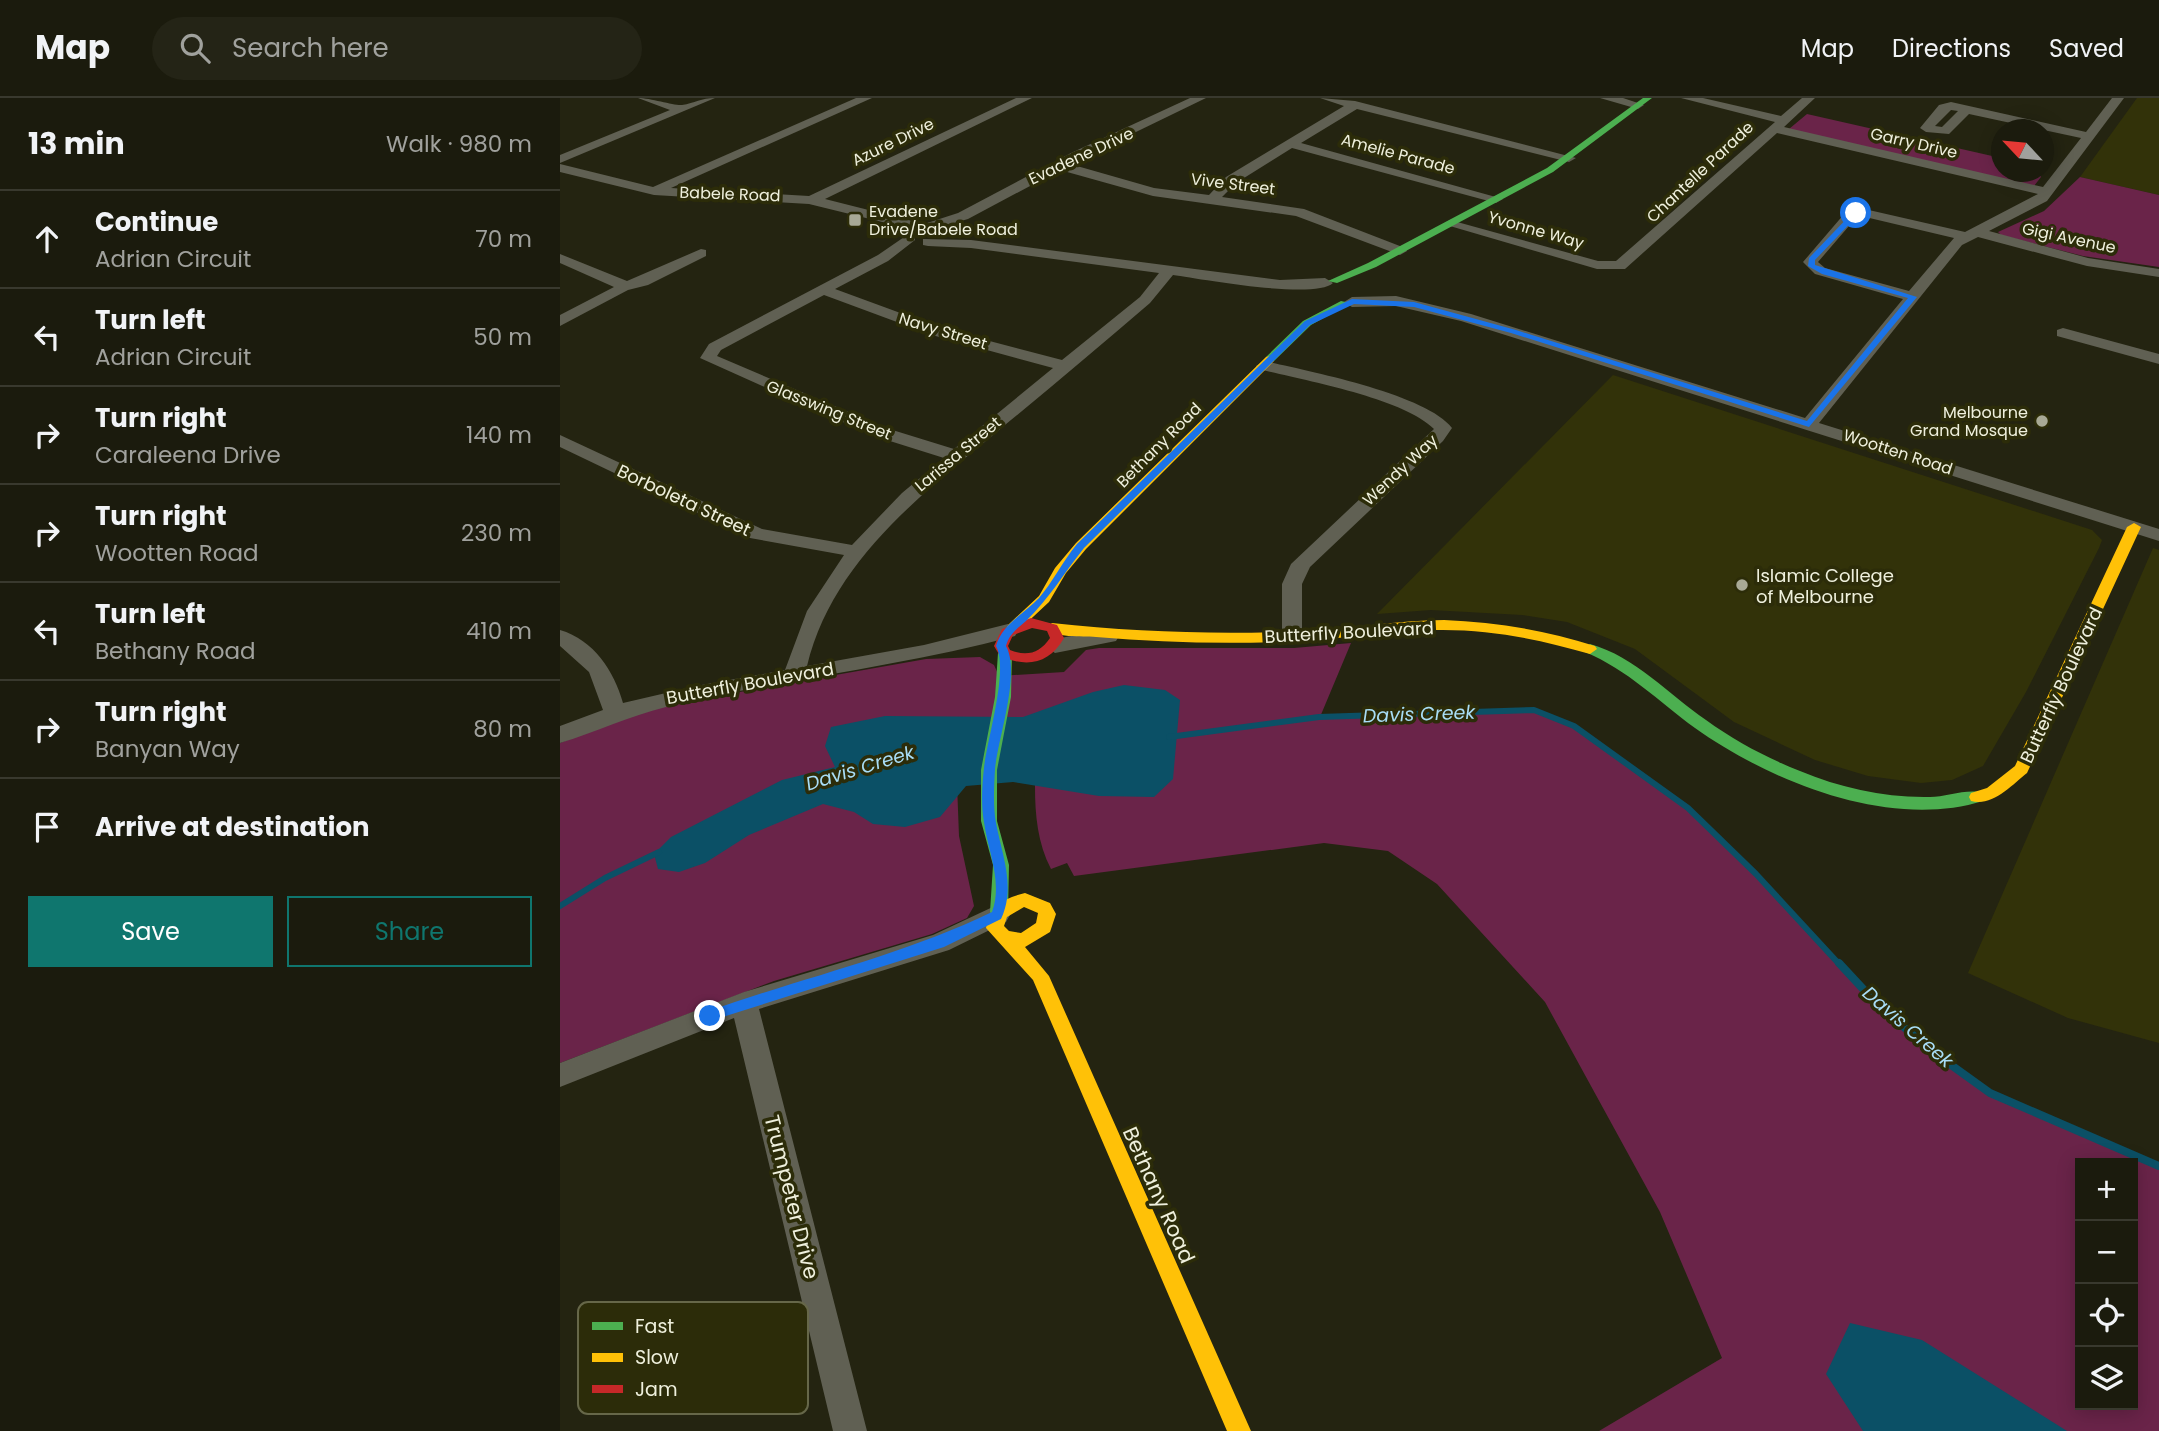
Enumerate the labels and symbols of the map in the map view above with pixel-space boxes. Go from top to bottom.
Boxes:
street label: Azure Drive [848,112,938,172]
street label: Chantelle Parade [1641,116,1759,228]
north arrow [1991,119,2054,182]
street label: Evadene Drive [1025,122,1137,190]
street label: Garry Drive [1868,122,1960,164]
street label: Amelie Parade [1339,128,1457,180]
street label: Vive Street [1190,167,1277,201]
street label: Babele Road [679,181,781,207]
route start [1840,197,1871,228]
place label: Evadene Drive/Babele Road [869,200,1018,241]
street label: Yvonne Way [1485,205,1587,255]
marker: Evadene Drive/Babele Road [847,212,863,228]
street label: Gigi Avenue [2020,217,2118,259]
street label: Navy Street [896,307,990,355]
street label: Glasswing Street [763,374,895,446]
street label: Bethany Road [1111,397,1207,493]
place label: Melbourne Grand Mosque [1910,401,2028,442]
street label: Larissa Street [910,411,1006,497]
marker: Melbourne Grand Mosque [2034,413,2050,429]
street label: Wootten Road [1840,423,1956,481]
street label: Wendy Way [1357,429,1443,511]
street label: Borboleta Street [613,458,755,542]
place label: Islamic College of Melbourne [1756,563,1894,609]
marker: Islamic College of Melbourne [1734,577,1750,593]
street label: Butterfly Boulevard [2014,603,2108,767]
street label: Butterfly Boulevard [1264,615,1434,649]
street label: Butterfly Boulevard [664,656,836,710]
water label: Davis Creek [1362,699,1477,729]
water label: Davis Creek [802,738,919,797]
water label: Davis Creek [1857,980,1960,1075]
route end [694,1000,725,1031]
street label: Trumpeter Drive [758,1112,826,1282]
street label: Bethany Road [1116,1122,1202,1268]
legend [578,1302,808,1414]
text: Fast [635,1313,674,1340]
text: Slow [635,1344,679,1371]
text: Jam [635,1376,677,1403]

